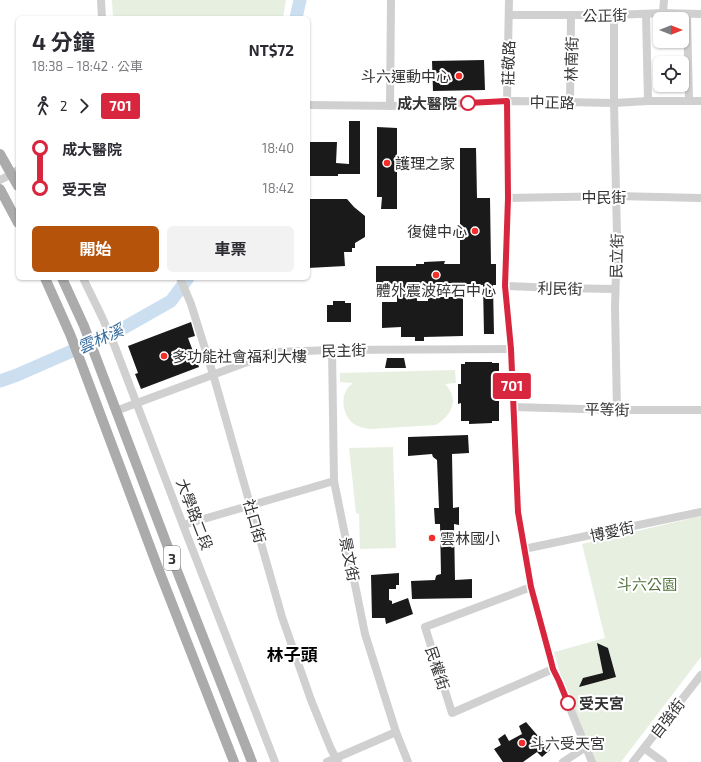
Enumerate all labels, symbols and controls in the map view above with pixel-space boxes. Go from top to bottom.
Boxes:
street label: 公正街 [582,6,628,24]
north arrow [653,12,689,48]
map controls [653,12,689,92]
text: 4 分鐘 [32,28,95,54]
street label: 林南街 [562,36,580,82]
street label: 莊敬路 [499,40,517,86]
text: NT$72 [249,41,294,59]
button: locate [653,56,689,92]
text: 18:38 – 18:42 · 公車 [32,58,143,74]
place label: 斗六運動中心 [361,67,451,85]
marker: 斗六運動中心 [454,71,464,81]
street label: 中正路 [529,93,575,111]
place label: 成大醫院 [397,94,457,112]
icon: walk [32,95,54,117]
icon: forward [73,95,95,117]
marker: 成大醫院 [460,95,476,111]
text: 701 [109,97,132,114]
text: 2 [60,98,67,114]
text: 成大醫院 [62,140,122,158]
text: 18:40 [262,140,294,156]
place label: 護理之家 [395,154,455,172]
marker: 護理之家 [382,158,392,168]
text: 受天宮 [62,180,107,198]
text: 18:42 [263,180,294,196]
street label: 中民街 [581,188,627,206]
place label: 復健中心 [407,222,467,240]
button: 開始 [32,226,159,272]
button: 車票 [167,226,294,272]
marker: 復健中心 [470,226,480,236]
street label: 民立街 [607,233,625,279]
marker: 體外震波碎石中心 [431,270,441,280]
street label: 利民街 [537,279,583,297]
place label: 體外震波碎石中心 [376,281,496,299]
water label: 雲林溪 [74,319,128,356]
street label: 民主街 [321,341,367,359]
place label: 多功能社會福利大樓 [172,347,307,365]
marker: 多功能社會福利大樓 [159,351,169,361]
line badge: 701 [489,373,535,399]
text: 701 [501,377,523,394]
street label: 平等街 [584,400,630,418]
street label: 大學路二段 [173,476,217,552]
street label: 社口街 [240,497,270,545]
street label: 博愛街 [588,518,636,544]
place label: 雲林國小 [440,529,500,547]
marker: 雲林國小 [427,533,437,543]
street label: 景文街 [337,535,363,583]
road number: 3 [164,546,180,570]
park label: 斗六公園 [617,575,677,593]
district label: 林子頭 [267,644,318,664]
street label: 民權街 [422,644,454,692]
place label: 受天宮 [579,694,624,712]
marker: 受天宮 [560,695,576,711]
street label: 自強街 [646,695,688,741]
place label: 斗六受天宮 [530,734,605,752]
marker: 斗六受天宮 [517,738,527,748]

